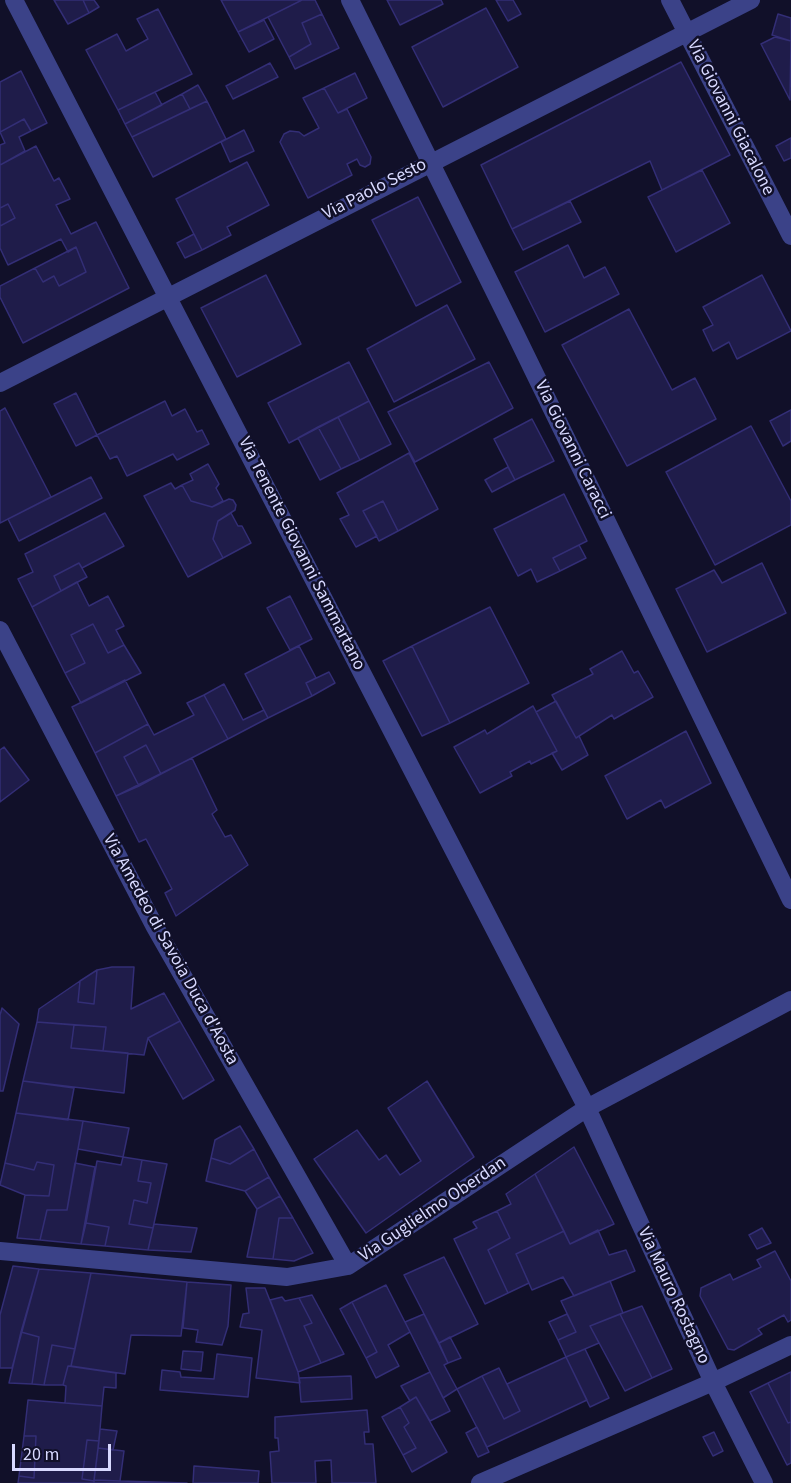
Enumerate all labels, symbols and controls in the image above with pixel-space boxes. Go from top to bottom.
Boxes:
street label: Via Giovanni Giacalone [682,37,778,199]
street label: Via Paolo Sesto [319,155,431,225]
street label: Via Giovanni Caracci [529,377,615,523]
street label: Via Tenente Giovanni Sammartano [233,434,369,674]
street label: Via Amedeo di Savoia Duca d'Aosta [97,831,243,1069]
street label: Via Guglielmo Oberdan [355,1153,511,1267]
street label: Via Mauro Rostagno [632,1224,714,1368]
scale bar [15,1432,114,1470]
text: 20 m [23,1442,59,1467]

